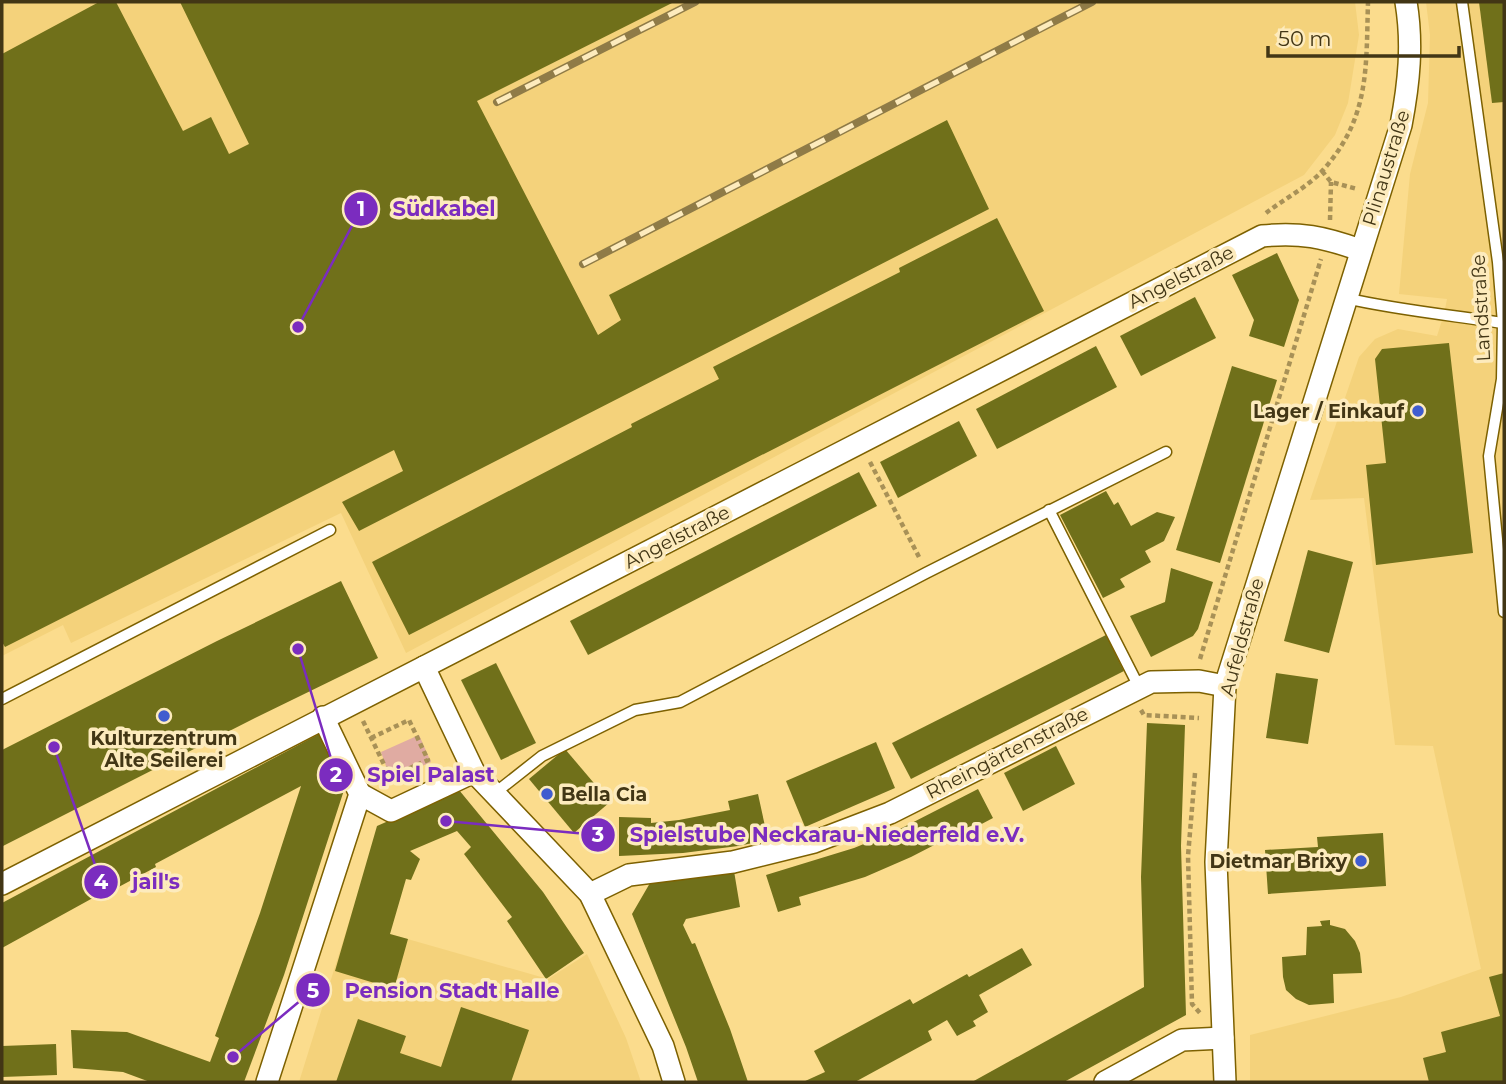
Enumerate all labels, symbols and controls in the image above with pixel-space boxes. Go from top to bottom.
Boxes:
scale bar [1268,14,1459,58]
text: 50 m [1278,26,1332,51]
street label: Plinaustraße [1357,107,1415,229]
callout: Südkabel [344,188,510,230]
text: 1 [357,196,365,221]
text: Südkabel [393,196,495,221]
street label: Angelstraße [1124,241,1238,313]
street label: Landstraße [1467,254,1495,362]
place label: Lager / Einkauf [1253,400,1405,423]
marker: Lager / Einkauf [1410,403,1426,419]
street label: Angelstraße [620,501,734,573]
street label: Aufeldstraße [1215,576,1269,698]
street label: Rheingärtenstraße [922,702,1092,804]
marker: Kulturzentrum Alte Seilerei [156,708,172,724]
place label: Kulturzentrum Alte Seilerei [91,727,237,772]
callout: Spiel Palast [318,754,509,796]
text: 2 [330,762,342,787]
text: Spiel Palast [367,762,495,787]
place label: Bella Cia [561,783,647,806]
marker: Bella Cia [539,786,555,802]
callout: Spielstube Neckarau-Niederfeld e.V. [581,814,1038,856]
text: 3 [591,822,604,847]
text: Spielstube Neckarau-Niederfeld e.V. [630,822,1024,847]
place label: Dietmar Brixy [1210,850,1348,873]
marker: Dietmar Brixy [1353,853,1369,869]
callout: jail's [83,861,194,903]
text: 4 [94,869,109,894]
text: jail's [130,869,180,894]
callout: Pension Stadt Halle [295,969,573,1011]
text: 5 [307,978,319,1003]
text: Pension Stadt Halle [344,978,560,1003]

